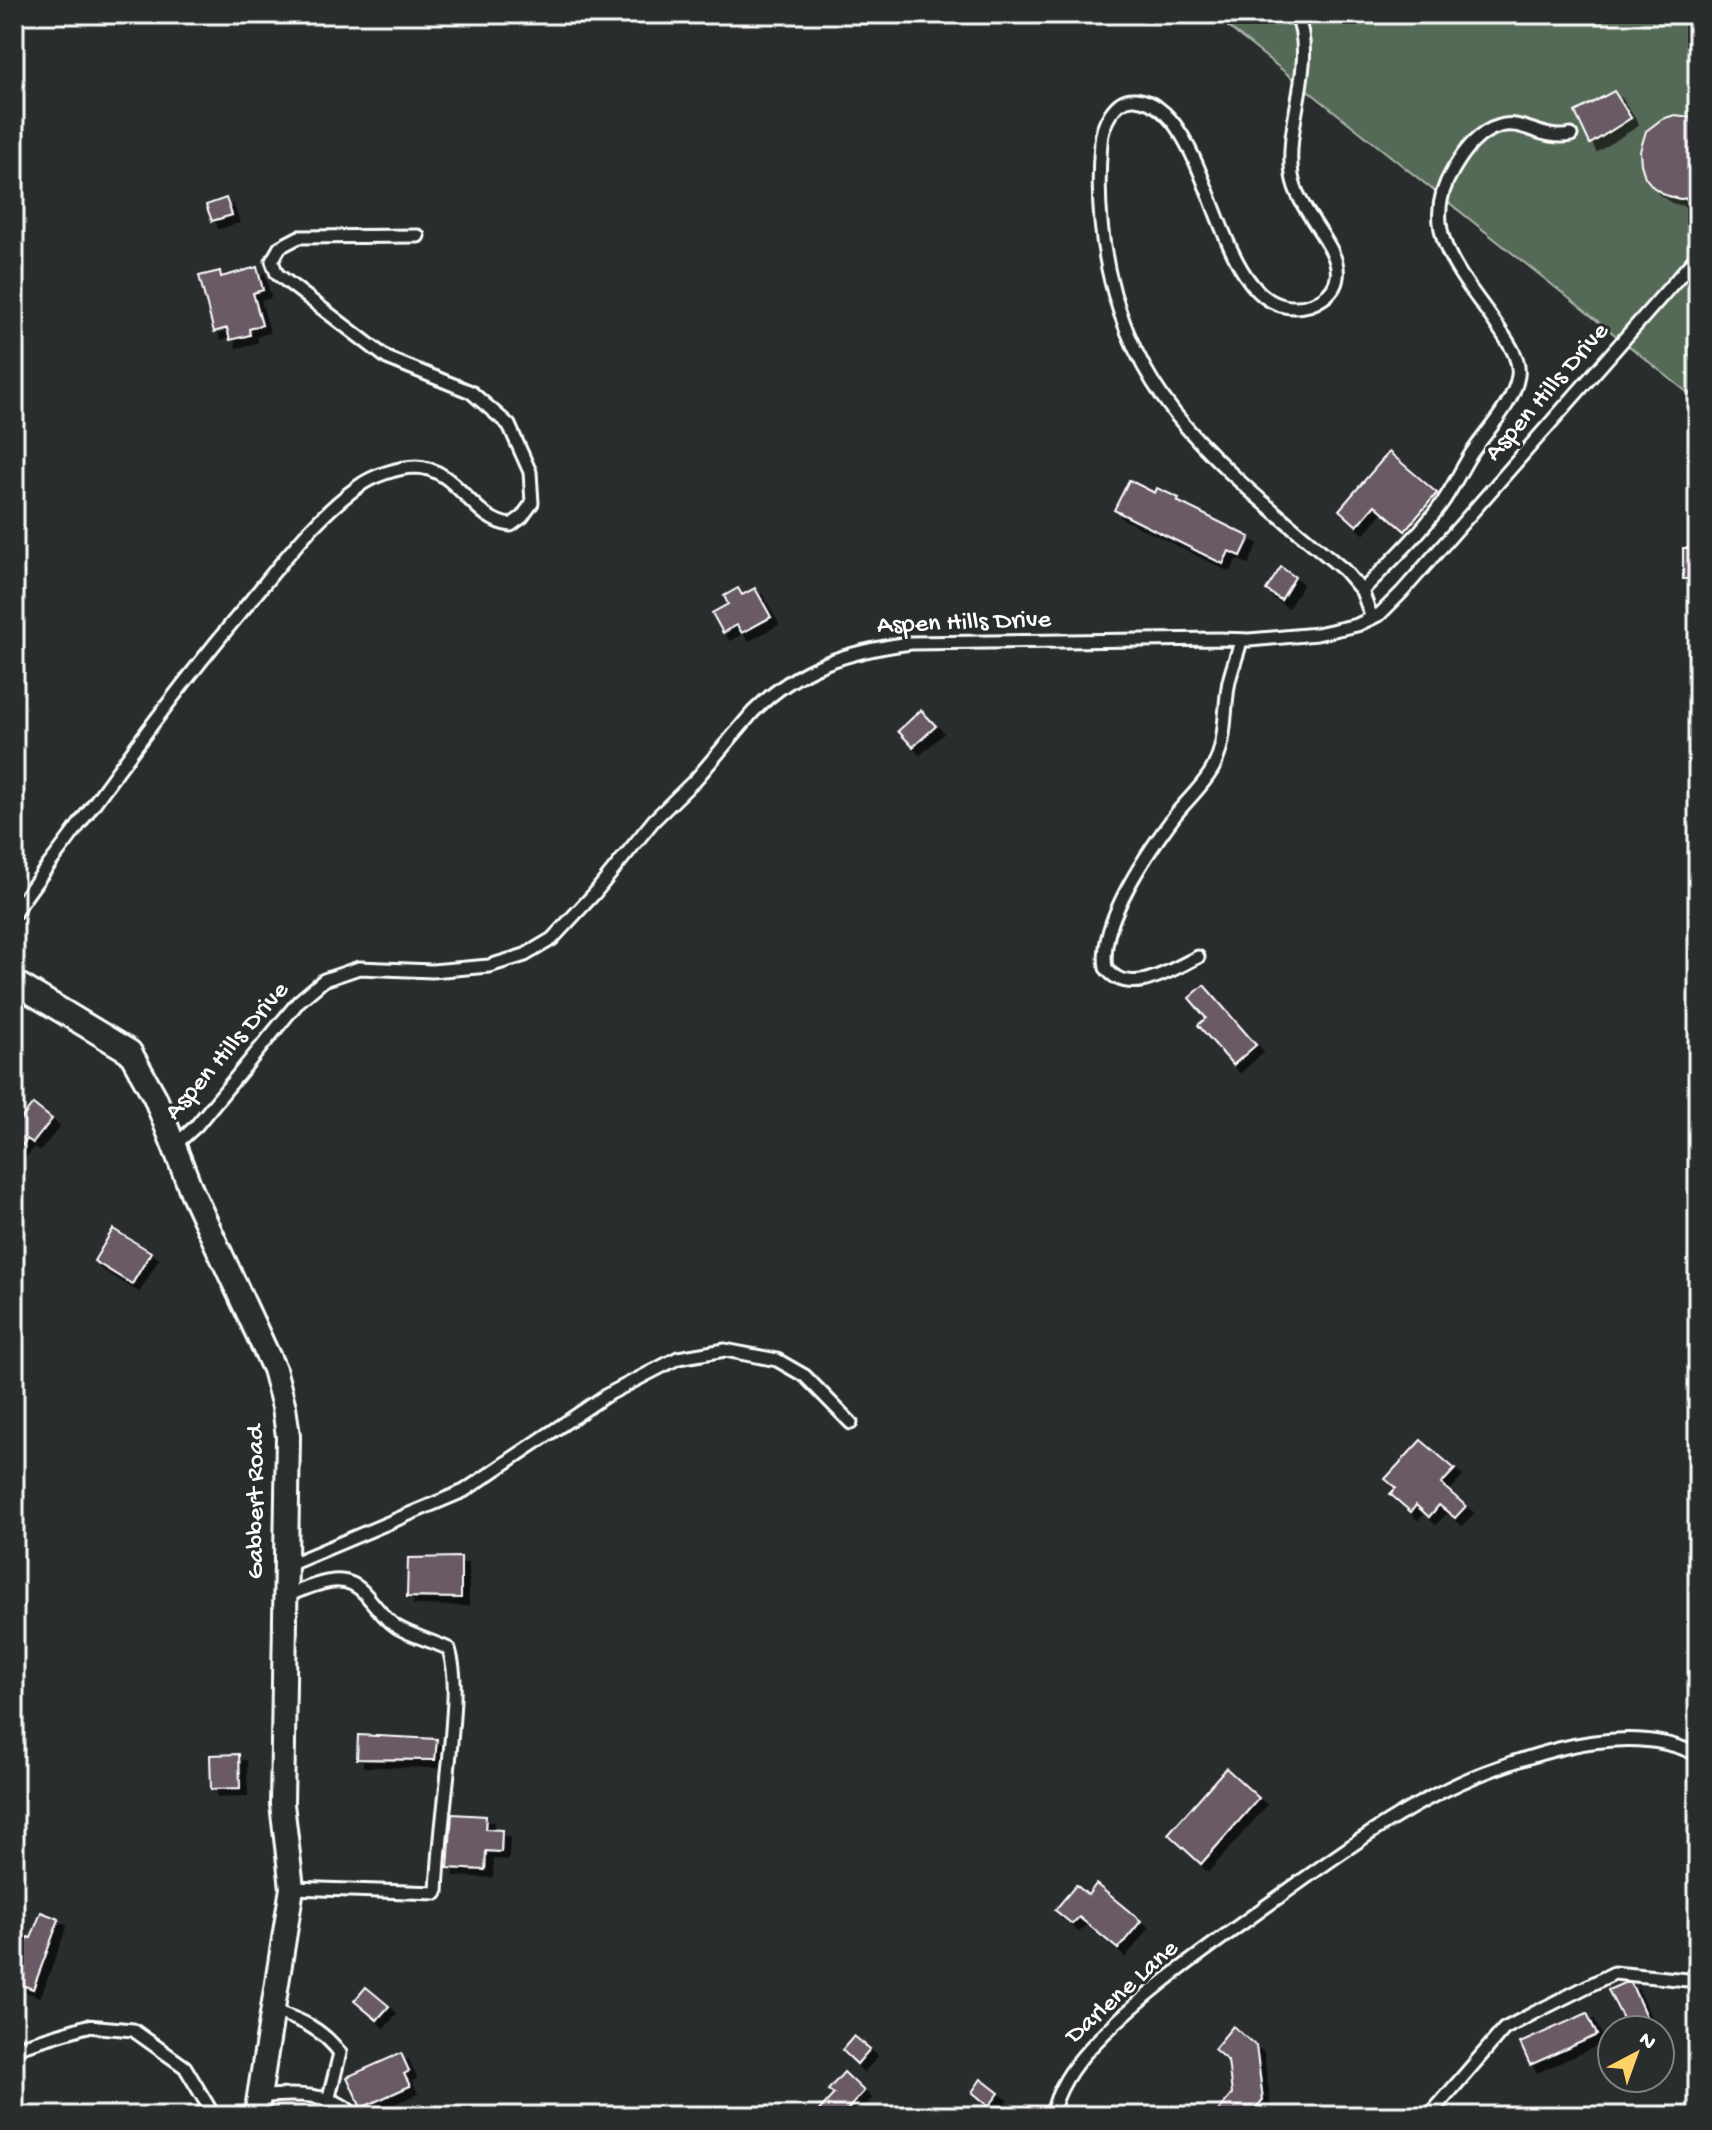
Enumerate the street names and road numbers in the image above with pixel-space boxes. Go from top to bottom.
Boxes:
street label: Aspen Hills Drive [1479,317,1617,469]
street label: Aspen Hills Drive [877,605,1052,643]
street label: Aspen Hills Drive [159,976,297,1128]
street label: Gabbert Road [242,1423,273,1579]
street label: Darlene Lane [1059,1934,1186,2053]

